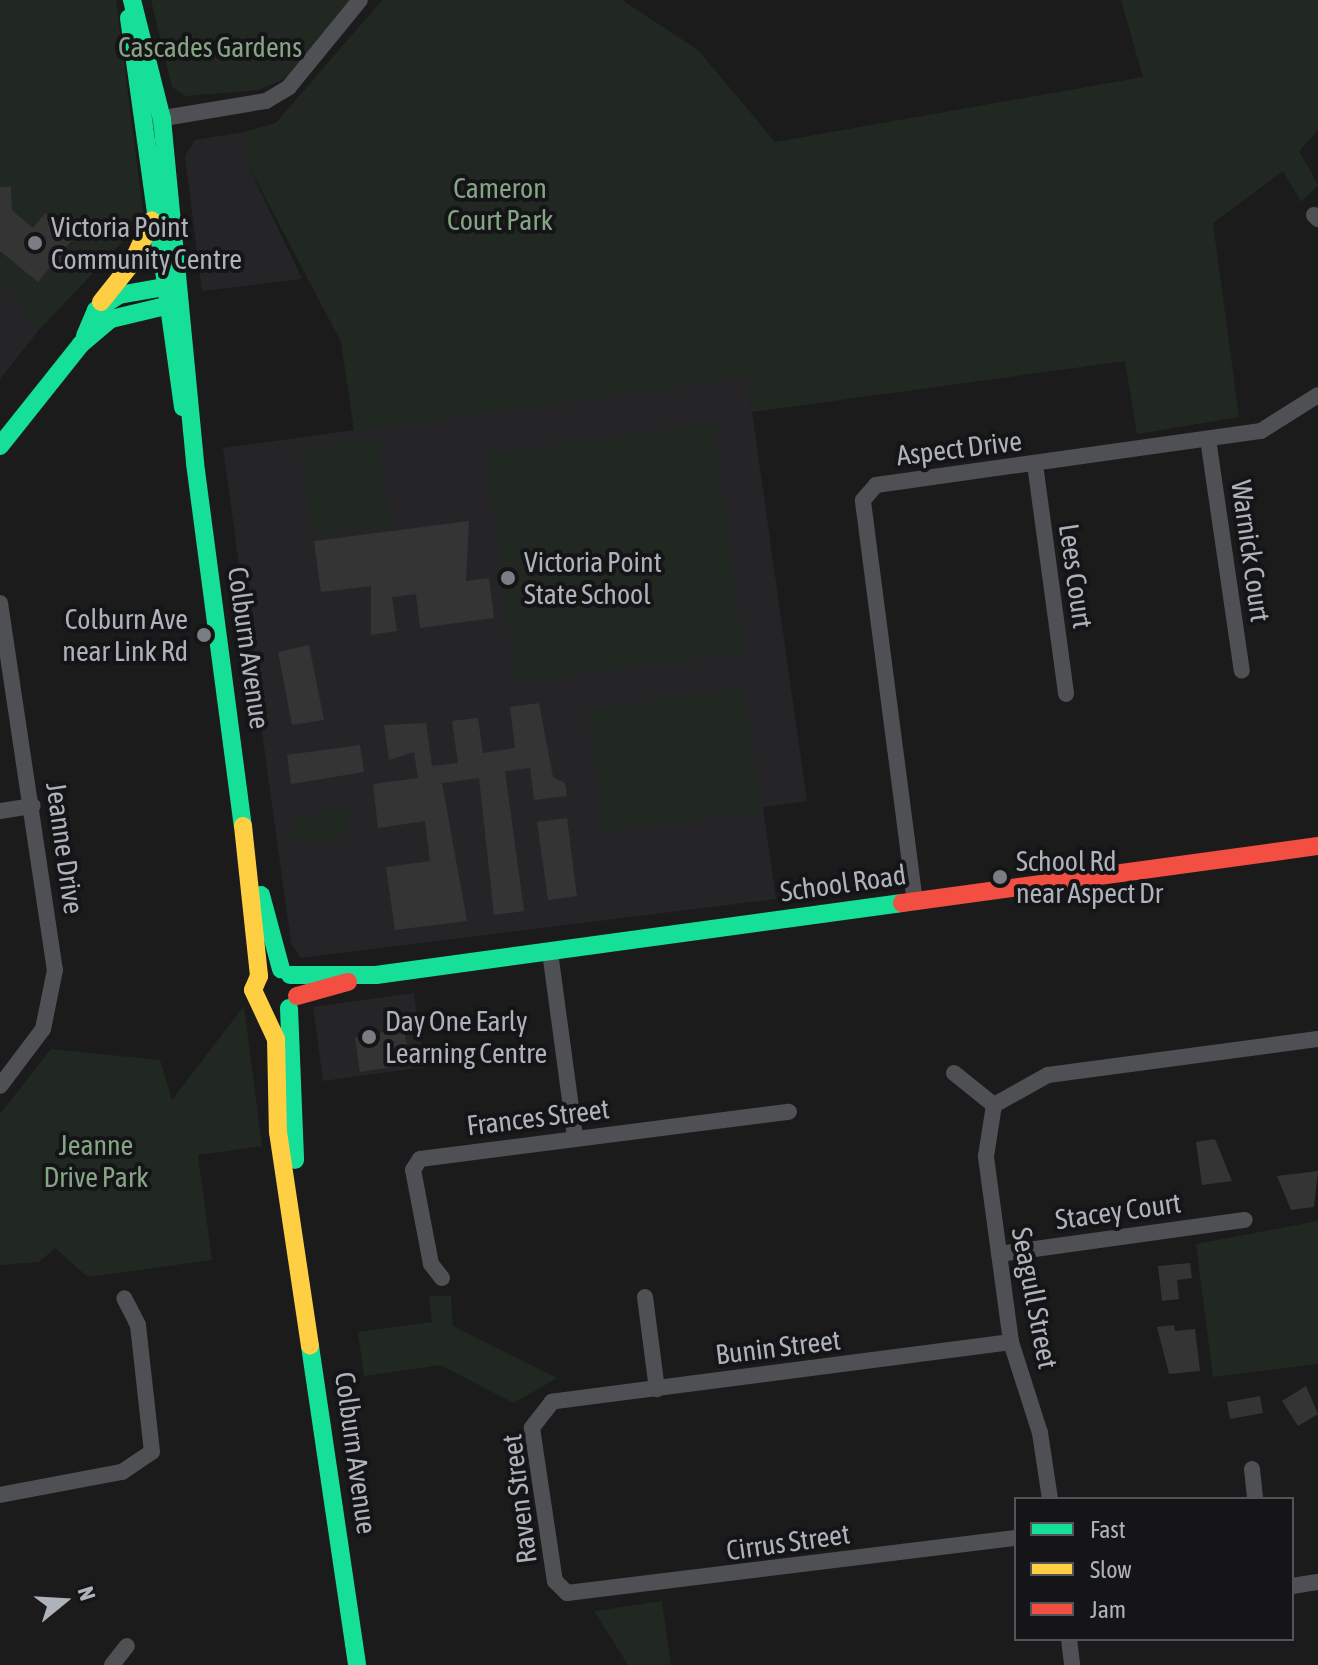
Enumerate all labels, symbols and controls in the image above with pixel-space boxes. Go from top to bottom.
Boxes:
park label: Cascades Gardens [118,30,302,64]
park label: Cameron Court Park [447,171,553,237]
place label: Victoria Point Community Centre [51,210,242,276]
marker: Victoria Point Community Centre [26,234,44,252]
street label: Aspect Drive [894,424,1024,472]
street label: Warnick Court [1224,478,1278,624]
street label: Lees Court [1052,522,1100,630]
place label: Victoria Point State School [524,545,662,611]
street label: Colburn Avenue [221,565,277,731]
marker: Victoria Point State School [499,569,517,587]
place label: Colburn Ave near Link Rd [62,602,188,668]
marker: Colburn Ave near Link Rd [195,626,213,644]
street label: Jeanne Drive [39,780,91,916]
place label: School Rd near Aspect Dr [1016,844,1163,910]
street label: School Road [778,858,908,908]
marker: School Rd near Aspect Dr [991,868,1009,886]
place label: Day One Early Learning Centre [385,1004,547,1070]
marker: Day One Early Learning Centre [360,1028,378,1046]
street label: Frances Street [465,1092,611,1142]
park label: Jeanne Drive Park [44,1128,148,1194]
street label: Stacey Court [1053,1186,1183,1236]
street label: Seagull Street [1005,1225,1065,1371]
street label: Bunin Street [714,1323,842,1371]
street label: Colburn Avenue [328,1370,384,1536]
street label: Raven Street [494,1433,544,1565]
legend [1014,1497,1294,1641]
text: Fast [1090,1516,1126,1543]
street label: Cirrus Street [724,1517,852,1567]
text: Slow [1090,1556,1132,1583]
north arrow [24,1561,104,1641]
text: N [72,1583,101,1604]
text: Jam [1090,1596,1126,1623]

